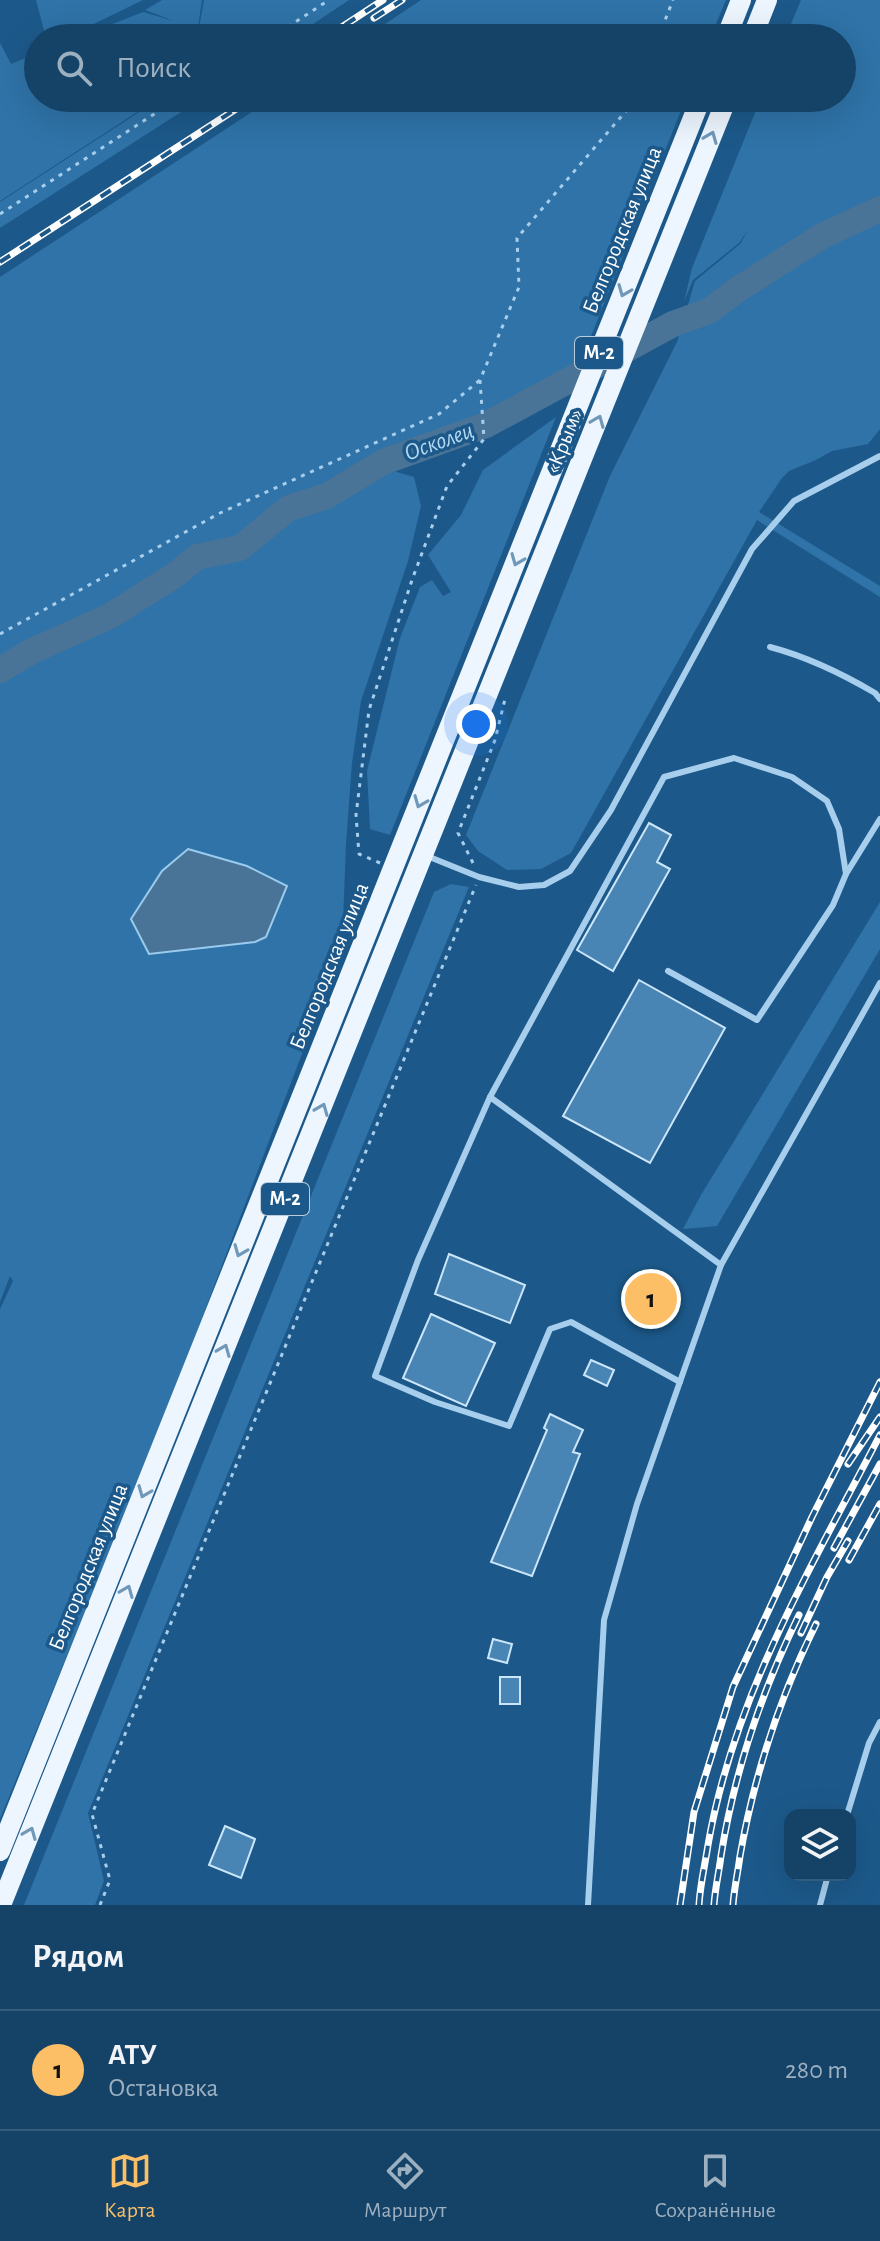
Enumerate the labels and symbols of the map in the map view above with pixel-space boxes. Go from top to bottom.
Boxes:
one-way arrow [702,131,718,145]
street label: Белгородская улица [579,144,665,316]
one-way arrow [617,283,633,297]
road number: М-2 [575,337,623,369]
street label: «Крым» [541,405,587,477]
one-way arrow [588,415,604,429]
water label: Осколец [401,418,477,466]
one-way arrow [510,552,527,566]
your location [456,704,496,744]
one-way arrow [414,794,430,808]
street label: Белгородская улица [286,880,372,1052]
one-way arrow [312,1103,328,1117]
road number: М-2 [261,1183,309,1215]
one-way arrow [234,1243,250,1257]
pin: 1 [625,1269,677,1329]
one-way arrow [215,1344,231,1358]
street label: Белгородская улица [45,1481,131,1653]
one-way arrow [137,1484,154,1498]
one-way arrow [118,1585,134,1599]
one-way arrow [20,1827,37,1841]

